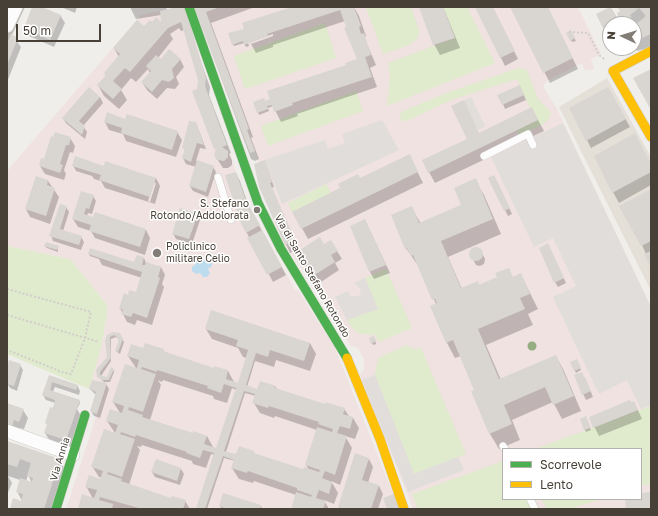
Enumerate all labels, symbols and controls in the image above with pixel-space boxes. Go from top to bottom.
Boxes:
scale bar [18,16,103,42]
north arrow [602,16,642,56]
text: 50 m [23,23,51,38]
text: N [604,31,617,40]
place label: S. Stefano Rotondo/Addolorata [150,198,249,222]
marker: S. Stefano Rotondo/Addolorata [252,205,262,215]
street label: Via di Santo Stefano Rotondo [272,212,352,340]
place label: Policlinico militare Celio [166,241,230,264]
marker: Policlinico militare Celio [151,247,163,259]
street label: Via Annia [48,436,72,482]
legend [502,448,642,500]
text: Scorrevole [540,457,602,472]
text: Lento [540,477,573,492]

